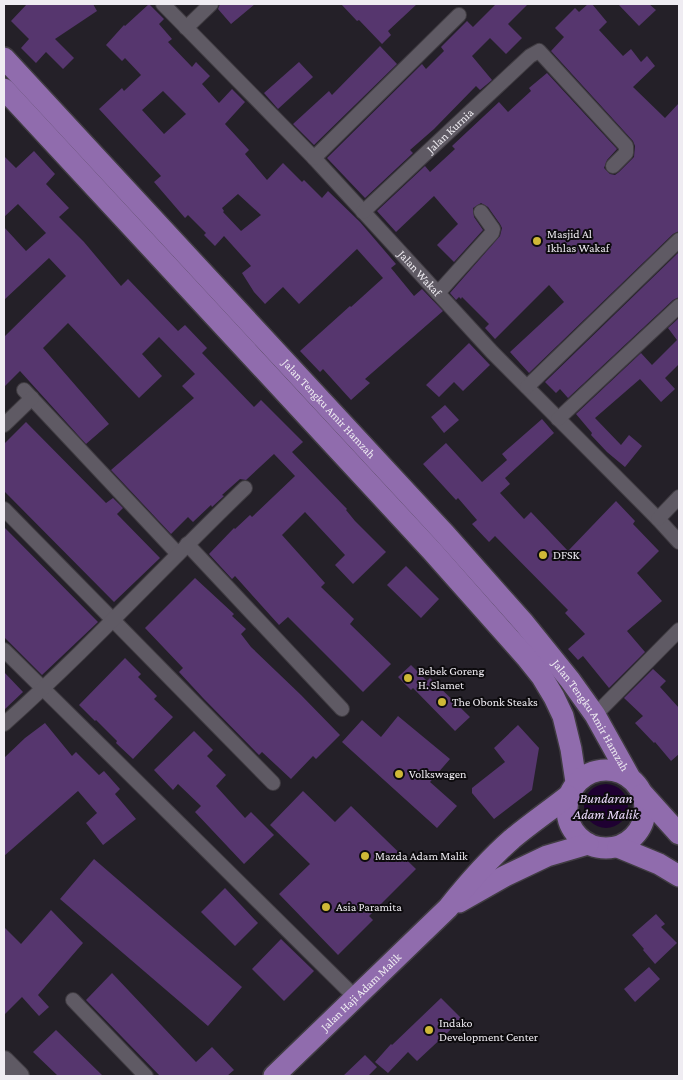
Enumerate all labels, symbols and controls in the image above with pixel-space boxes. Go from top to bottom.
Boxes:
street label: Jalan Kurnia [423,105,477,157]
place label: Masjid Al Ikhlas Wakaf [547,227,611,255]
marker: Masjid Al Ikhlas Wakaf [531,235,543,247]
street label: Jalan Wakaf [394,247,445,300]
street label: Jalan Tengku Amir Hamzah [279,355,379,462]
place label: DFSK [553,548,580,562]
marker: DFSK [537,549,549,561]
street label: Jalan Tengku Amir Hamzah [549,656,632,774]
place label: Bebek Goreng H. Slamet [418,664,484,692]
marker: Bebek Goreng H. Slamet [402,672,414,684]
place label: The Obonk Steaks [452,695,538,709]
marker: The Obonk Steaks [436,696,448,708]
place label: Volkswagen [409,767,467,781]
marker: Volkswagen [393,768,405,780]
water label: Bundaran Adam Malik [572,790,640,822]
place label: Mazda Adam Malik [375,849,468,863]
marker: Mazda Adam Malik [359,850,371,862]
place label: Asia Paramita [336,900,402,914]
marker: Asia Paramita [320,901,332,913]
street label: Jalan Haji Adam Malik [317,950,404,1035]
place label: Indako Development Center [439,1016,539,1044]
marker: Indako Development Center [423,1024,435,1036]

